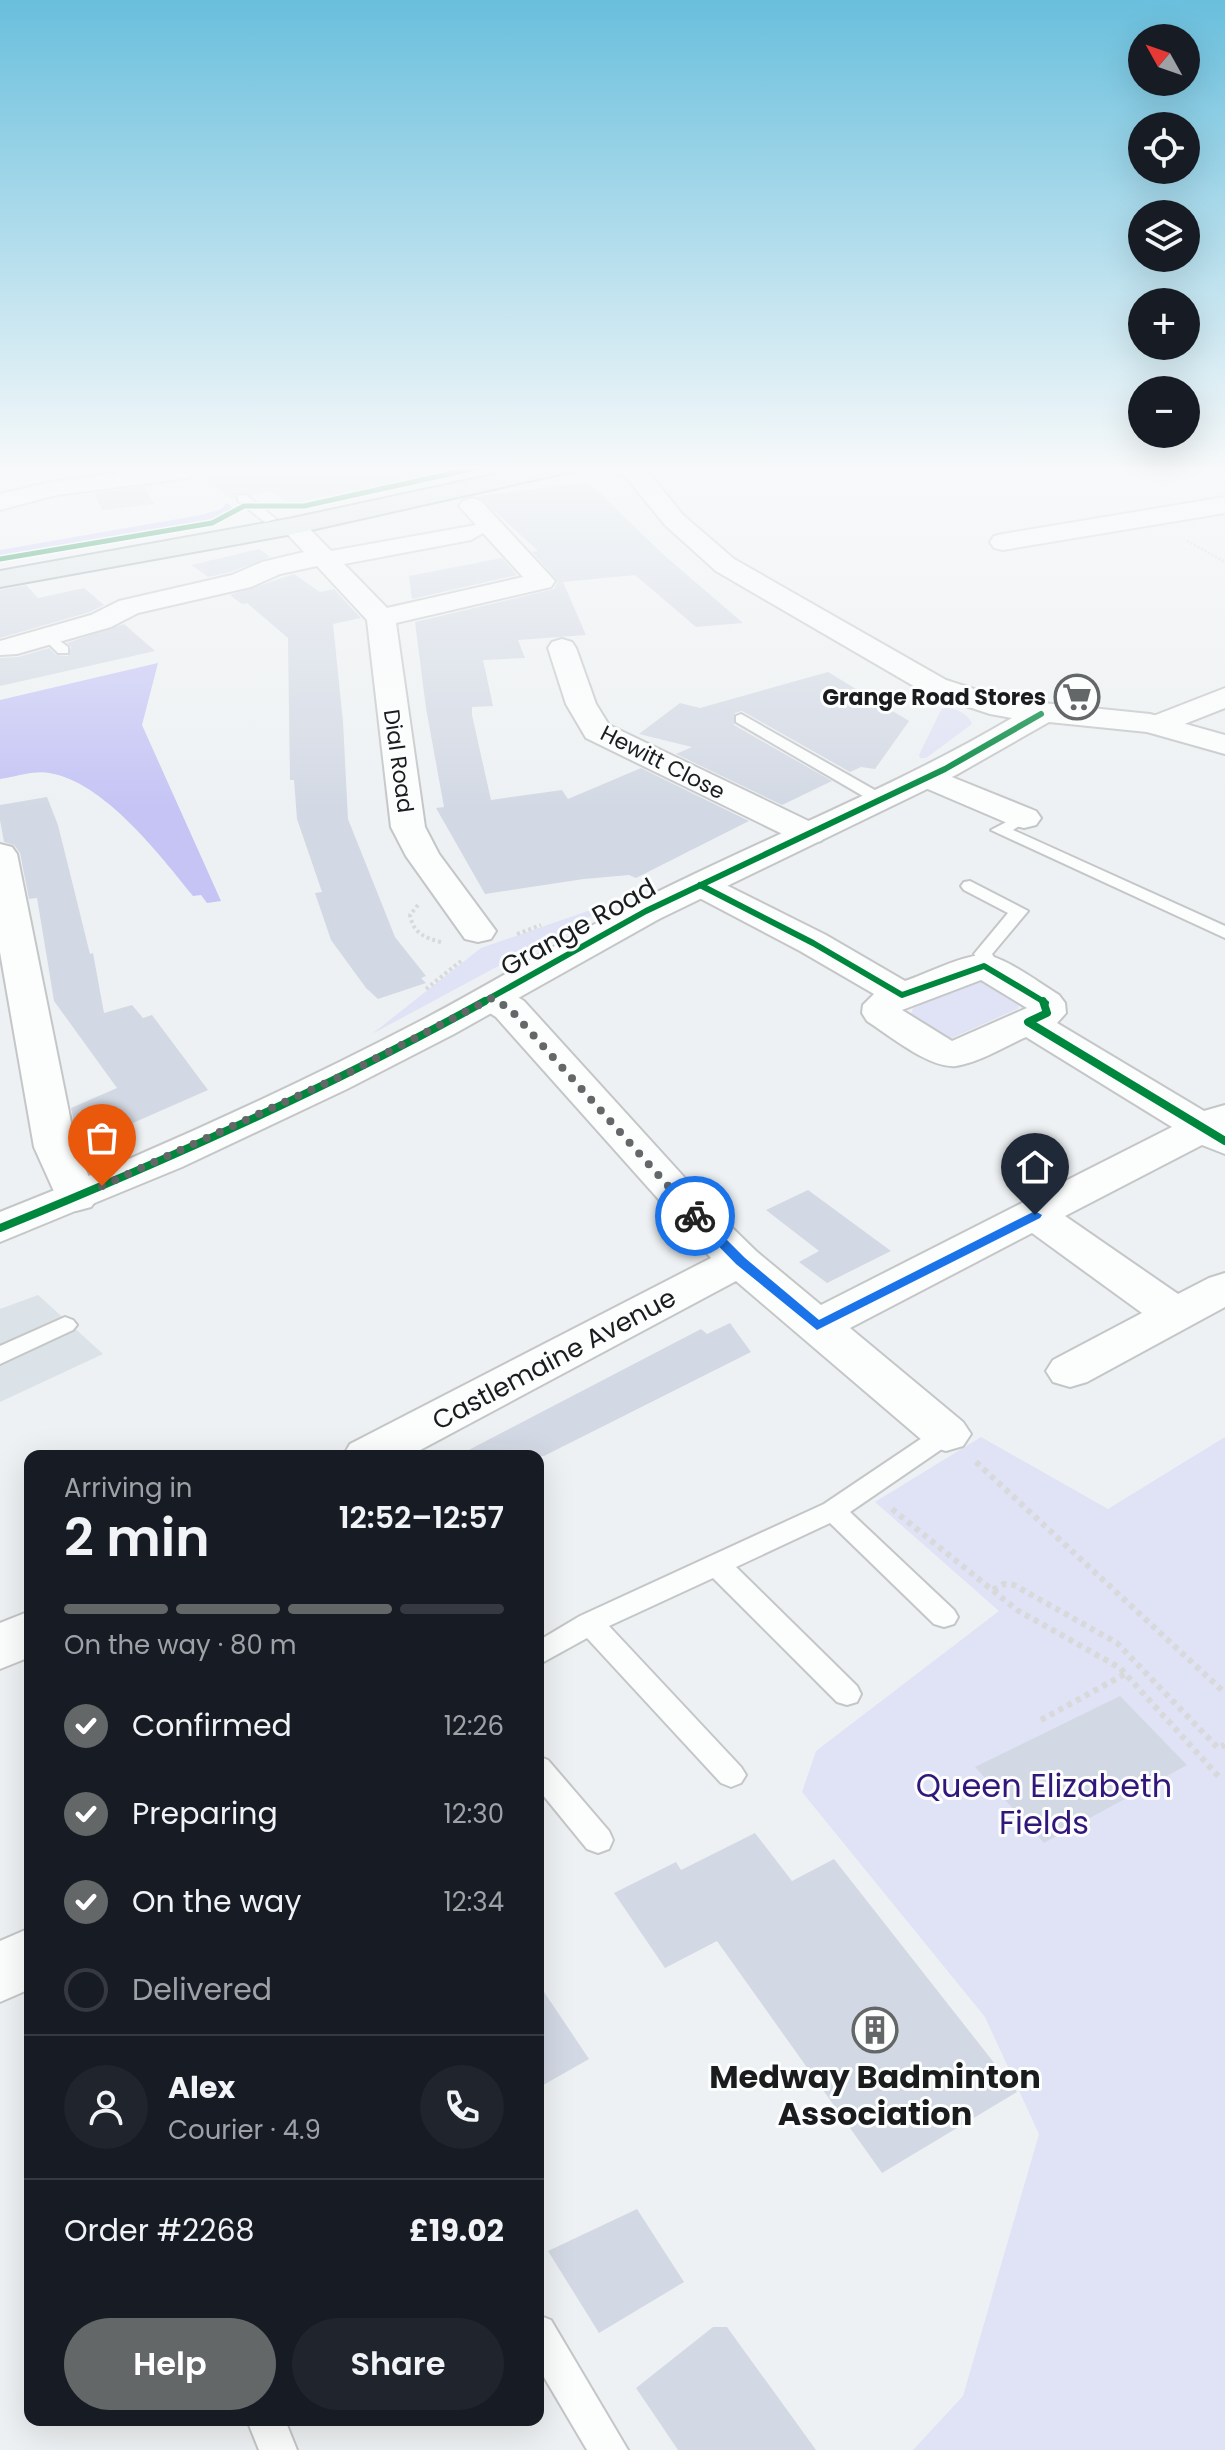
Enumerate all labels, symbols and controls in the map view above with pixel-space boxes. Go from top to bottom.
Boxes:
north arrow [1128,24,1200,96]
map controls [1128,24,1200,448]
button: locate [1128,112,1200,184]
button: layers [1128,200,1200,272]
button: + [1128,288,1200,360]
button: − [1128,376,1200,448]
supermarket icon: Grange Road Stores [1053,673,1101,721]
place label: Grange Road Stores [822,682,1046,713]
street label: Dial Road [376,707,421,815]
street label: Hewitt Close [595,718,730,807]
street label: Grange Road [494,869,662,985]
pin [68,1104,136,1186]
icon: bag [80,1116,124,1160]
pin [1001,1133,1069,1215]
icon: home [1013,1145,1057,1189]
courier [655,1176,735,1256]
icon: bike [673,1194,717,1238]
street label: Castlemaine Avenue [426,1279,682,1439]
text: Arriving in [64,1470,193,1506]
text: 12:52–12:57 [339,1496,504,1539]
text: 2 min [64,1501,210,1574]
text: On the way · 80 m [64,1627,297,1663]
icon: check [64,1704,108,1748]
text: Confirmed [132,1704,292,1747]
text: 12:26 [444,1708,504,1744]
park label: Queen Elizabeth Fields [916,1763,1172,1845]
icon: check [64,1792,108,1836]
text: Preparing [132,1792,278,1835]
text: 12:30 [444,1796,504,1832]
icon: check [64,1880,108,1924]
text: On the way [132,1880,301,1923]
text: 12:34 [444,1884,504,1920]
text: Delivered [132,1968,272,2011]
building icon: Medway Badminton Association [851,2006,899,2054]
place label: Medway Badminton Association [709,2054,1041,2136]
button: person [64,2065,148,2149]
button: phone [420,2065,504,2149]
text: Alex [168,2066,235,2109]
text: Courier · 4.9 [168,2112,321,2148]
text: Order #2268 [64,2209,255,2252]
text: £19.02 [409,2209,504,2252]
button: Help [64,2318,276,2410]
button: Share [292,2318,504,2410]

